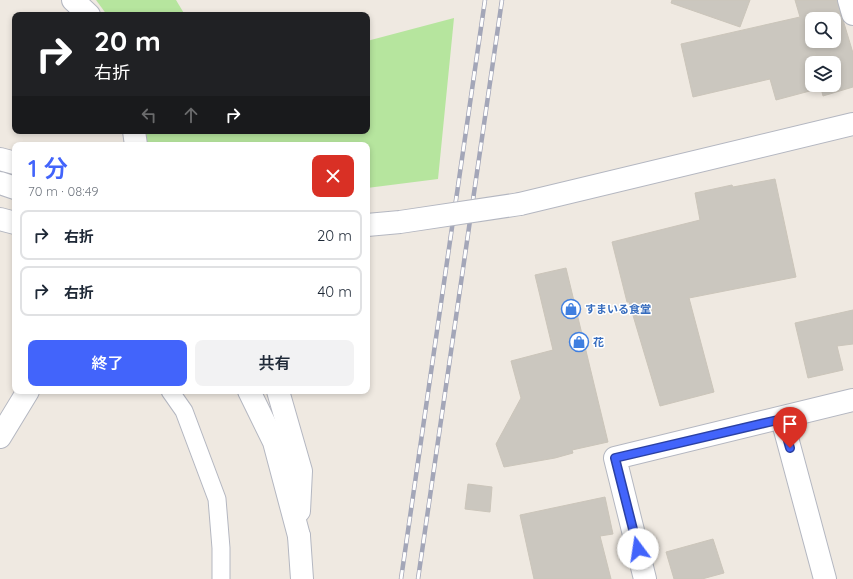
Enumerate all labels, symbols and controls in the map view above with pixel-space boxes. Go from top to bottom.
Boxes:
map controls [805,12,841,92]
button: search [805,12,841,48]
text: 20 m [94,23,161,58]
icon: right [28,28,80,80]
button: layers [805,56,841,92]
text: 右折 [94,61,130,84]
icon: left [138,104,160,126]
icon: ahead [180,104,202,126]
icon: right [222,104,244,126]
text: 1 分 [28,153,68,183]
button: close [312,155,354,197]
text: 70 m · 08:49 [28,183,98,199]
icon: right [30,224,52,246]
text: 20 m [317,226,352,245]
text: 右折 [64,227,94,246]
icon: right [30,280,52,302]
text: 40 m [317,282,352,301]
text: 右折 [64,283,94,302]
shop icon: すまいる食堂 [560,298,582,320]
place label: すまいる食堂 [585,302,651,316]
shop icon: 花 [568,331,590,353]
place label: 花 [593,335,604,349]
button: 終了 [28,340,187,386]
button: 共有 [195,340,354,386]
pin [773,407,807,448]
icon: arrive [779,413,801,435]
position arrow [617,528,659,570]

